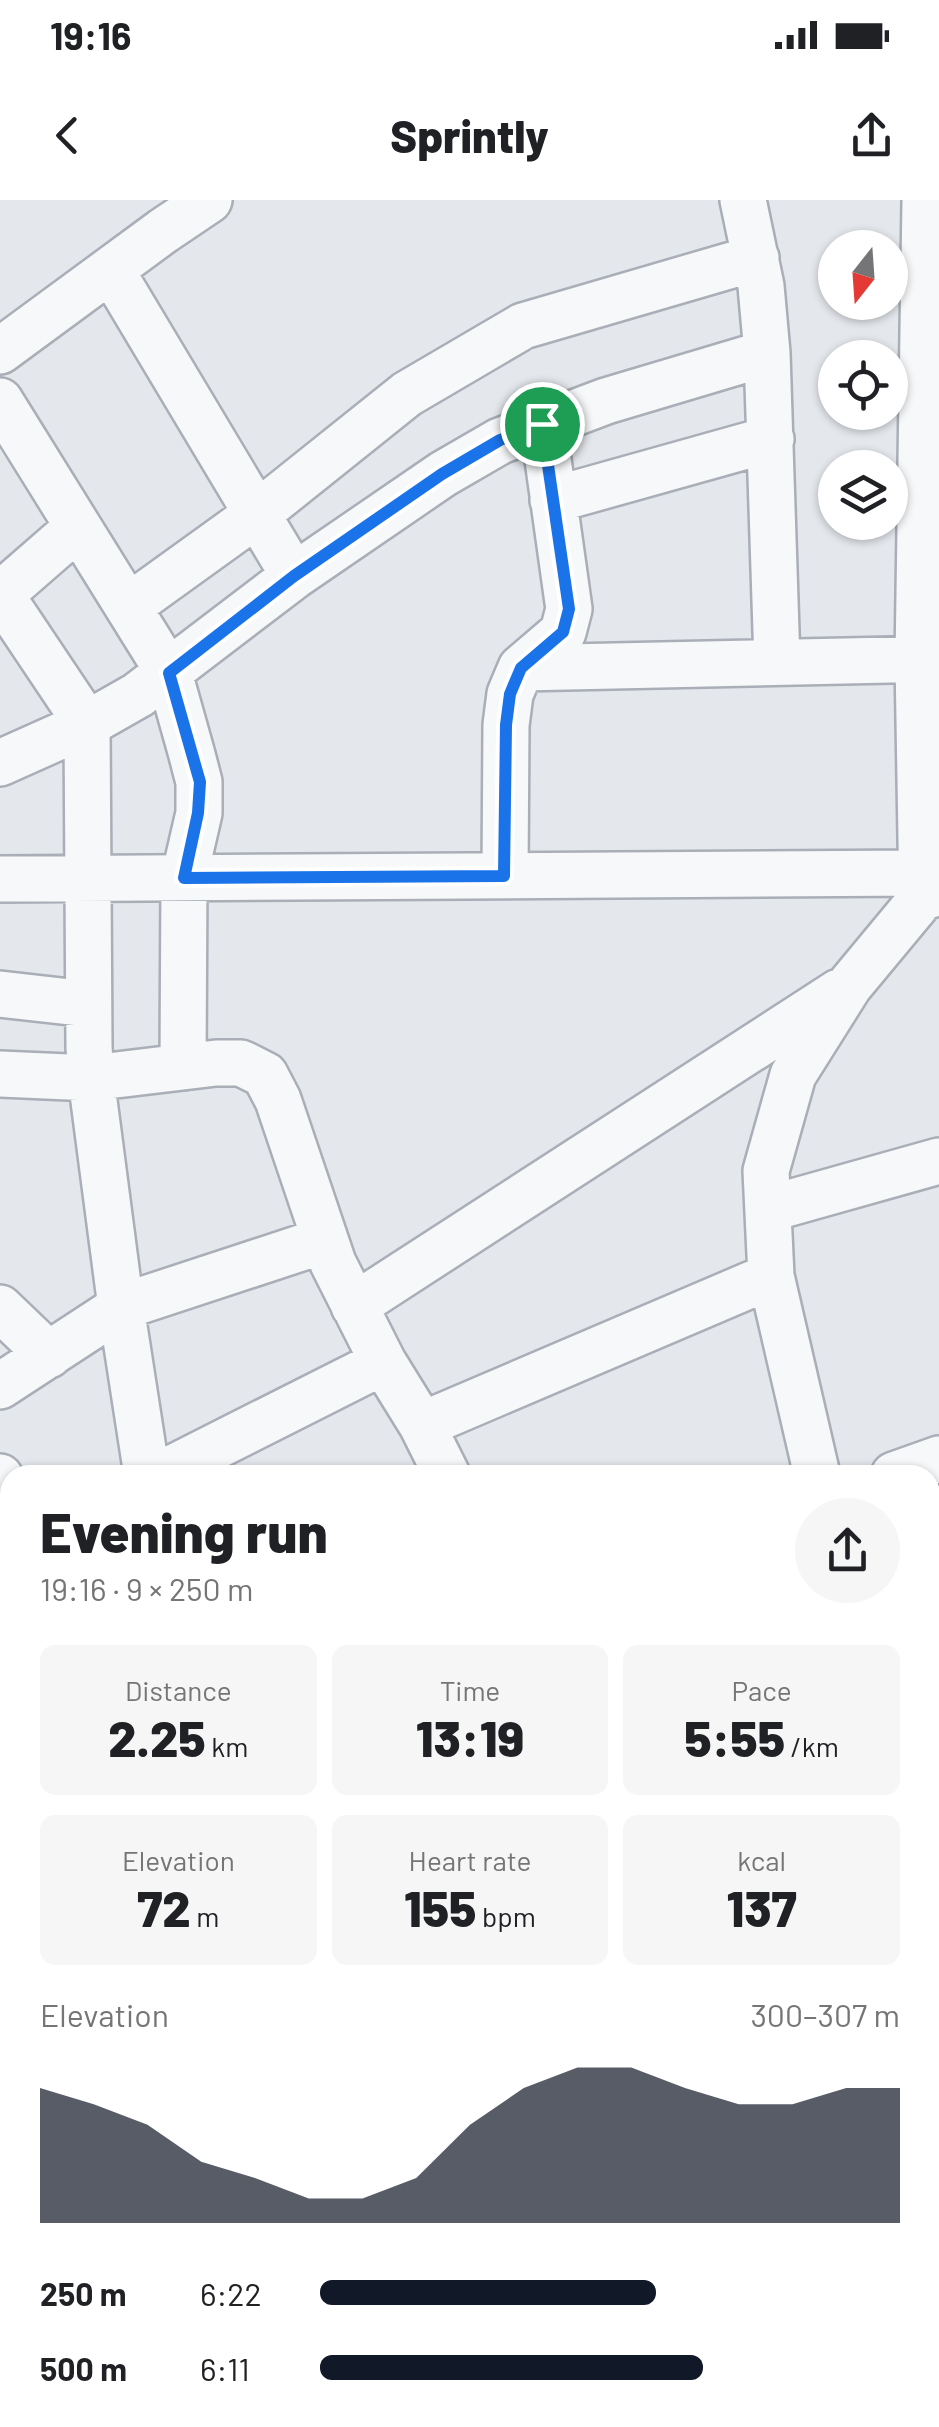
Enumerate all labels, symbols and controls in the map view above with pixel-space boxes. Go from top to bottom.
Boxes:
text: 19:16 [50,12,131,58]
icon: back [40,108,95,163]
text: Sprintly [390,108,549,162]
icon: share [844,108,899,163]
north arrow [818,230,908,320]
map controls [818,230,908,540]
button: locate [818,340,908,430]
pin [500,382,585,467]
icon: arrive [515,397,570,452]
button: layers [818,450,908,540]
text: Evening run [40,1498,328,1564]
button: share [795,1498,900,1603]
text: 19:16 · 9 × 250 m [40,1569,253,1607]
text: Distance [125,1673,232,1707]
text: Time [440,1673,500,1707]
text: Pace [732,1673,792,1707]
text: 2.25 [108,1707,206,1767]
text: 13:19 [416,1707,524,1767]
text: 5:55 [684,1707,785,1767]
text: km [206,1729,248,1763]
text: /km [785,1729,839,1763]
text: Elevation [122,1843,235,1877]
text: Heart rate [409,1843,531,1877]
text: kcal [737,1843,786,1877]
text: 72 [137,1877,191,1937]
text: 155 [404,1877,476,1937]
text: 137 [726,1877,797,1937]
text: m [191,1899,220,1933]
text: bpm [476,1899,536,1933]
text: Elevation [40,1995,169,2033]
text: 300–307 m [750,1995,900,2033]
text: 250 m [40,2274,127,2312]
text: 6:22 [200,2274,262,2312]
text: 500 m [40,2349,127,2387]
text: 6:11 [200,2349,250,2387]

